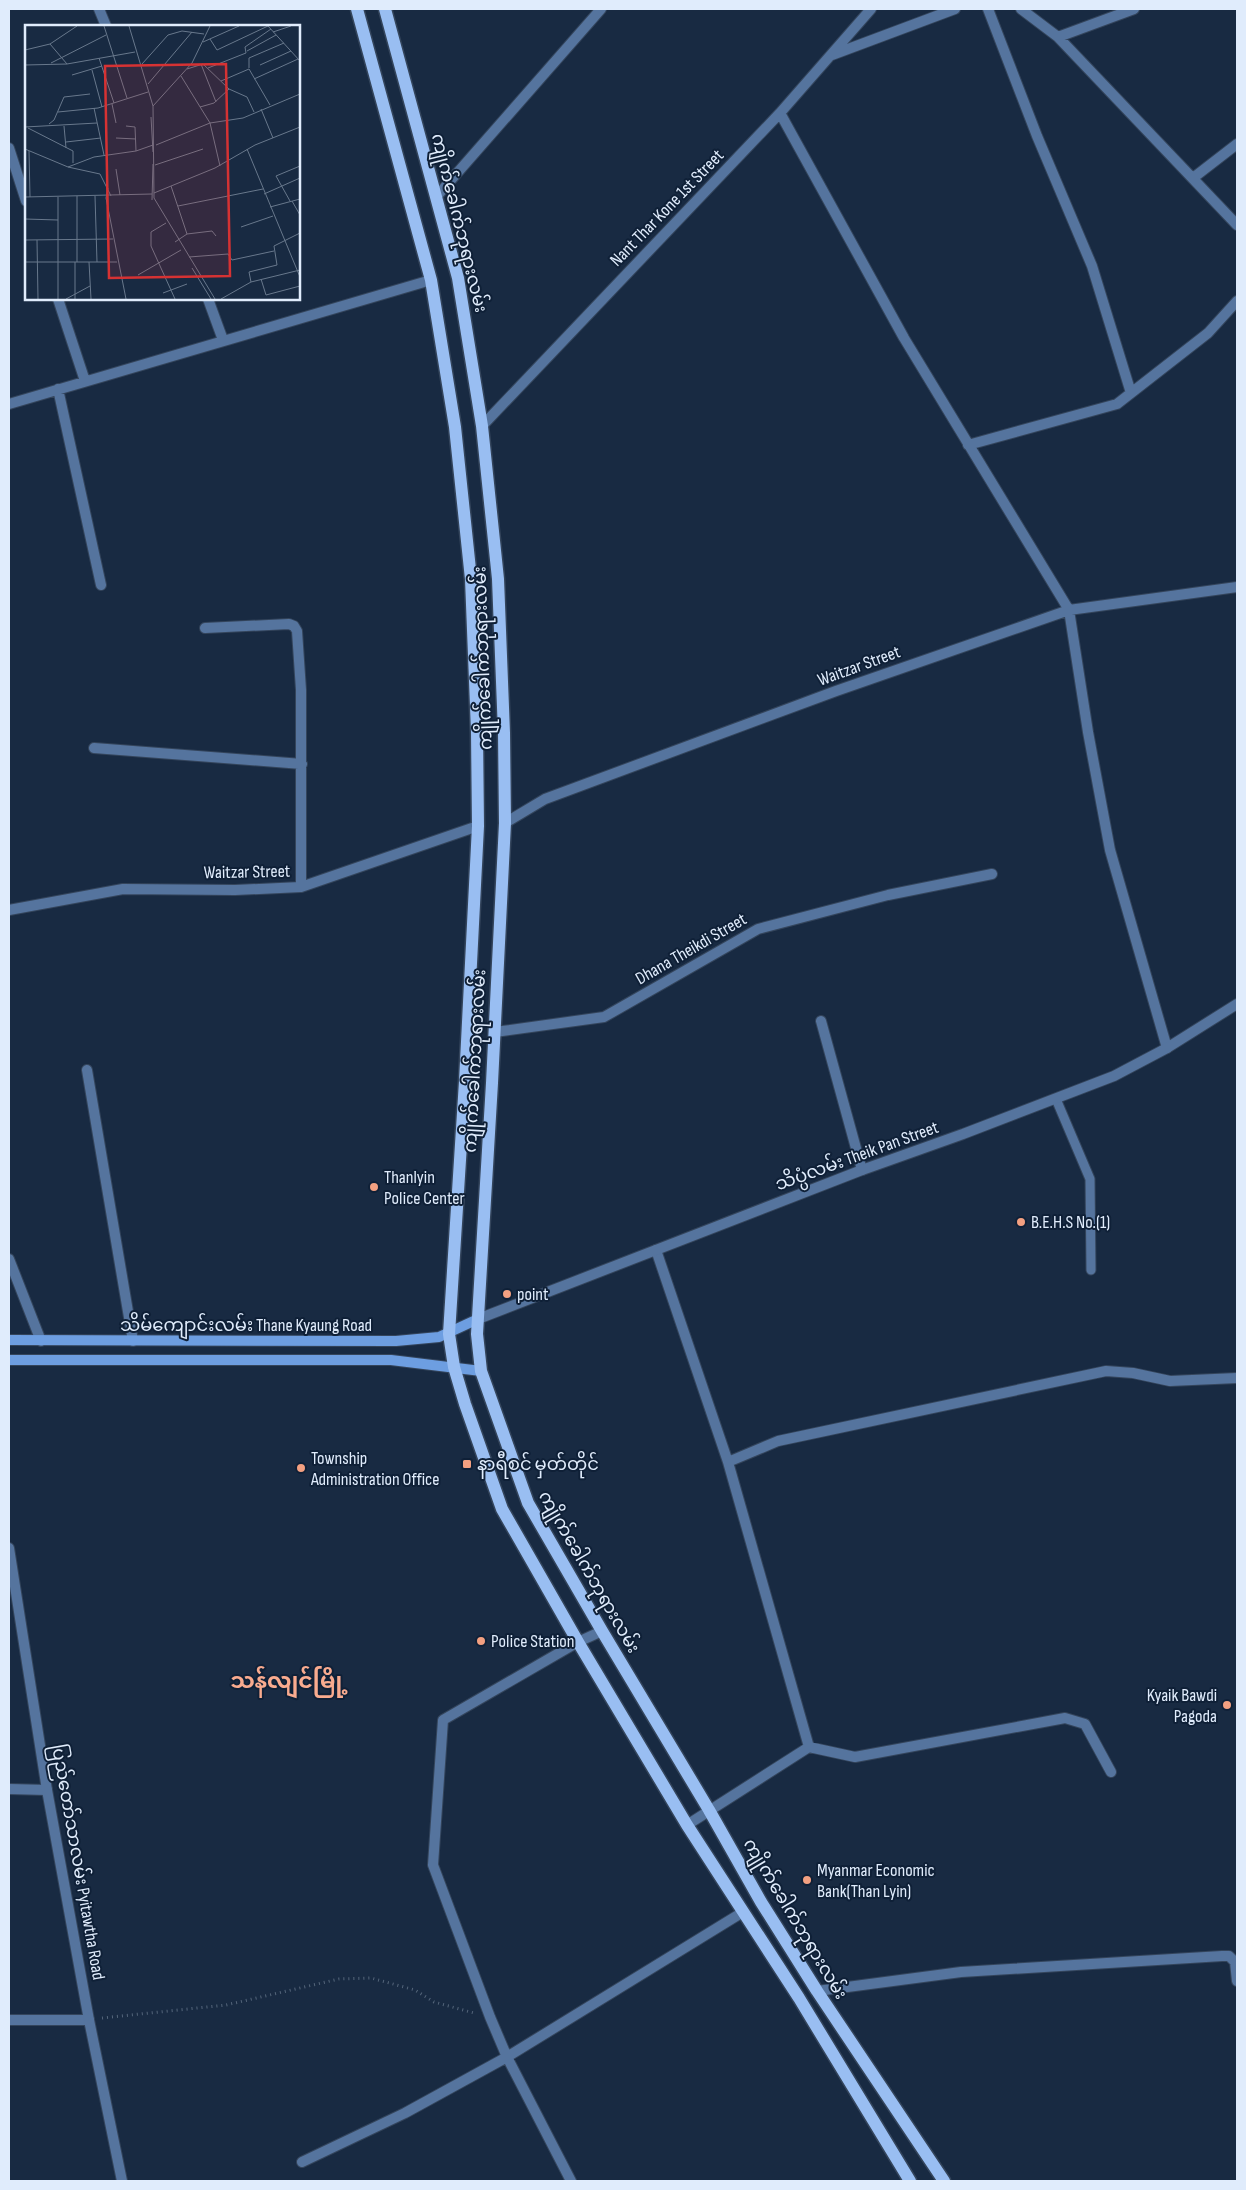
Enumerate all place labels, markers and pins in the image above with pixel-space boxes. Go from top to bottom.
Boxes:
place label: Thanlyin Police Center [384,1167,465,1209]
marker: Thanlyin Police Center [368,1181,380,1193]
place label: B.E.H.S No.(1) [1031,1212,1110,1233]
marker: B.E.H.S No.(1) [1015,1216,1027,1228]
place label: point [517,1284,549,1305]
marker: point [501,1288,513,1300]
place label: Township Administration Office [310,1448,439,1490]
place label: နာရီစင် မှတ်တိုင် [477,1450,599,1479]
marker: နာရီစင် မှတ်တိုင် [461,1458,473,1470]
marker: Township Administration Office [295,1462,307,1474]
place label: Police Station [491,1631,574,1652]
marker: Police Station [475,1635,487,1647]
place label: Kyaik Bawdi Pagoda [1147,1685,1217,1727]
marker: Kyaik Bawdi Pagoda [1221,1699,1233,1711]
place label: Myanmar Economic Bank(Than Lyin) [817,1860,935,1902]
marker: Myanmar Economic Bank(Than Lyin) [801,1874,813,1886]

